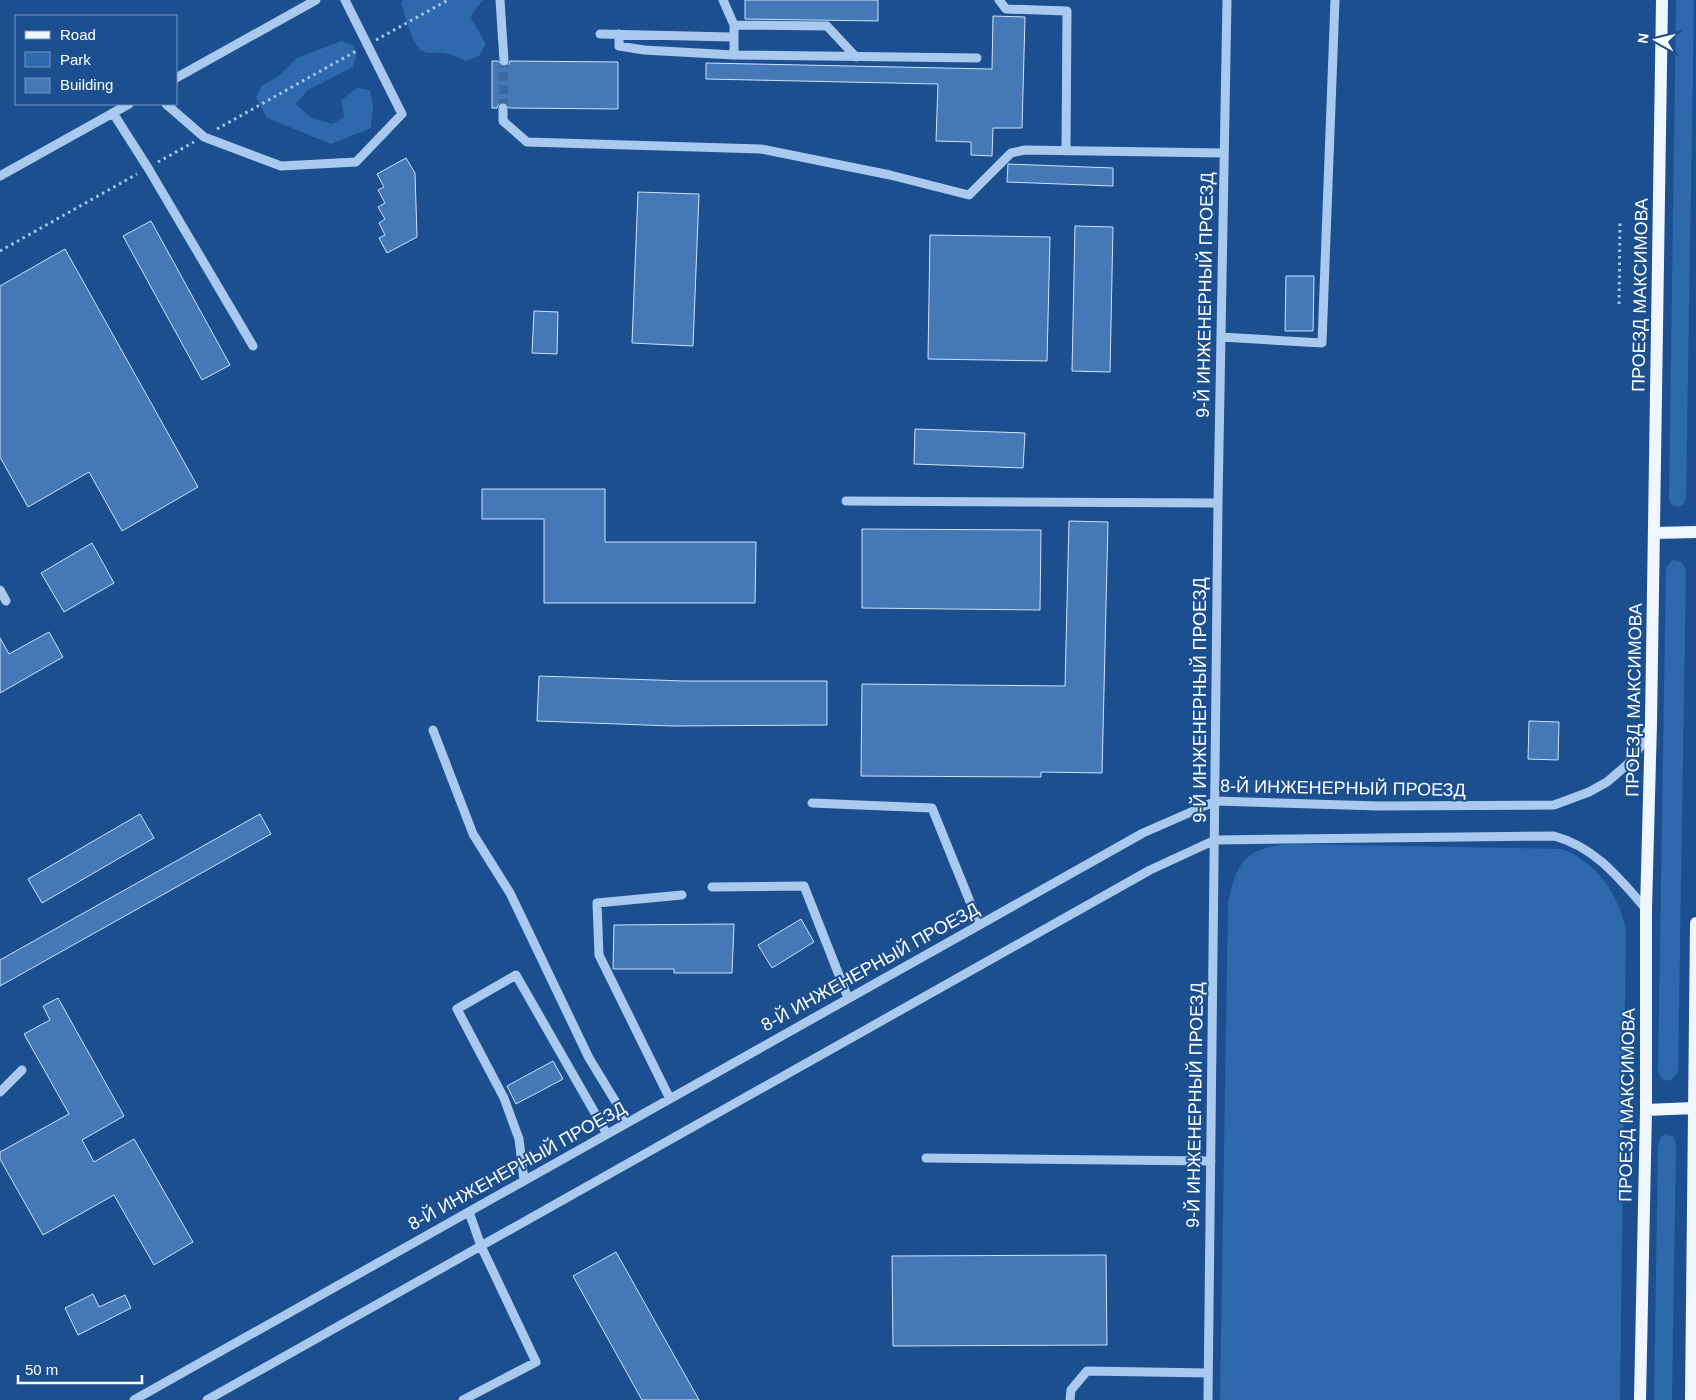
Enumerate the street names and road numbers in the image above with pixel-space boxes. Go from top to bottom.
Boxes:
street label: 9-Й ИНЖЕНЕРНЫЙ ПРОЕЗД [1192,172,1217,418]
street label: ПРОЕЗД МАКСИМОВА [1628,198,1652,392]
street label: 9-Й ИНЖЕНЕРНЫЙ ПРОЕЗД [1189,577,1210,823]
street label: ПРОЕЗД МАКСИМОВА [1622,603,1646,797]
street label: 8-Й ИНЖЕНЕРНЫЙ ПРОЕЗД [1220,775,1466,800]
street label: 8-Й ИНЖЕНЕРНЫЙ ПРОЕЗД [757,898,982,1035]
street label: 9-Й ИНЖЕНЕРНЫЙ ПРОЕЗД [1182,982,1207,1228]
street label: ПРОЕЗД МАКСИМОВА [1615,1008,1639,1202]
street label: 8-Й ИНЖЕНЕРНЫЙ ПРОЕЗД [404,1097,629,1234]

